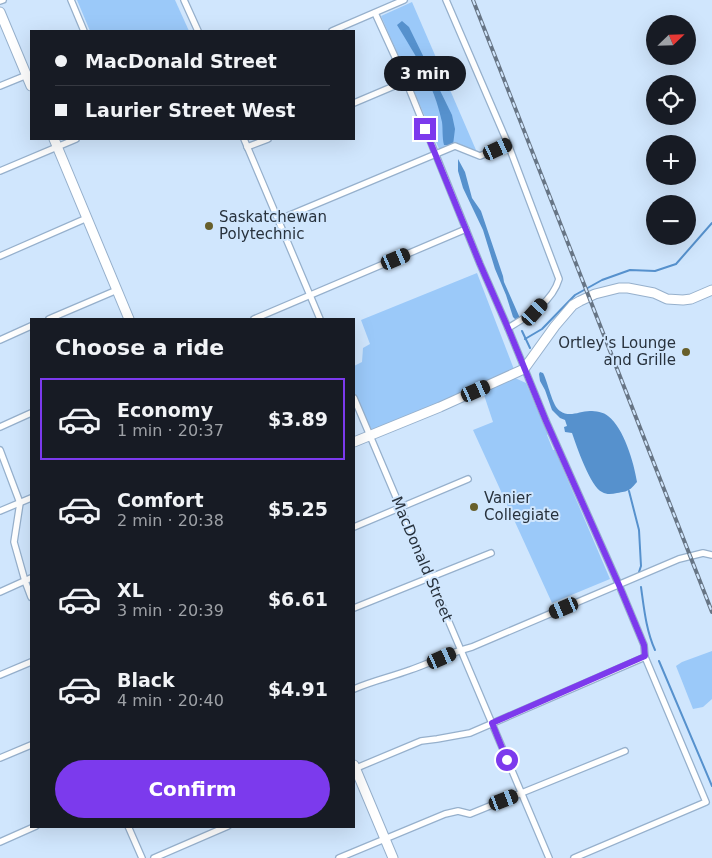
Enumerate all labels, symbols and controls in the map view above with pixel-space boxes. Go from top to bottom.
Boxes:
north arrow [646,15,696,65]
map controls [646,15,696,245]
text: MacDonald Street [85,50,277,72]
callout: 3 min [384,56,466,92]
text: 3 min [400,64,450,83]
button: locate [646,75,696,125]
text: Laurier Street West [85,99,295,121]
route end [414,118,436,140]
button: + [646,135,696,185]
car [481,136,514,162]
button: − [646,195,696,245]
place label: Saskatchewan Polytechnic [219,208,327,243]
marker: Saskatchewan Polytechnic [203,220,215,232]
car [379,246,412,272]
car [519,296,550,328]
place label: Ortley's Lounge and Grille [558,334,676,369]
text: Choose a ride [55,335,224,360]
marker: Ortley's Lounge and Grille [680,346,692,358]
car [459,378,492,404]
icon: car [57,397,102,442]
text: Economy [117,399,213,421]
text: $3.89 [268,408,328,430]
text: 1 min · 20:37 [117,421,224,440]
icon: car [57,487,102,532]
text: Comfort [117,489,204,511]
place label: Vanier Collegiate [484,489,559,524]
street label: MacDonald Street [388,494,456,624]
text: $5.25 [268,498,328,520]
marker: Vanier Collegiate [468,501,480,513]
text: 2 min · 20:38 [117,511,224,530]
icon: car [57,577,102,622]
text: XL [117,579,144,601]
text: $6.61 [268,588,328,610]
car [547,595,580,621]
text: 3 min · 20:39 [117,601,224,620]
car [425,645,458,671]
icon: car [57,667,102,712]
text: Black [117,669,175,691]
text: $4.91 [268,678,328,700]
text: 4 min · 20:40 [117,691,224,710]
route start [496,749,518,771]
button: Confirm [55,760,330,818]
car [487,788,520,812]

